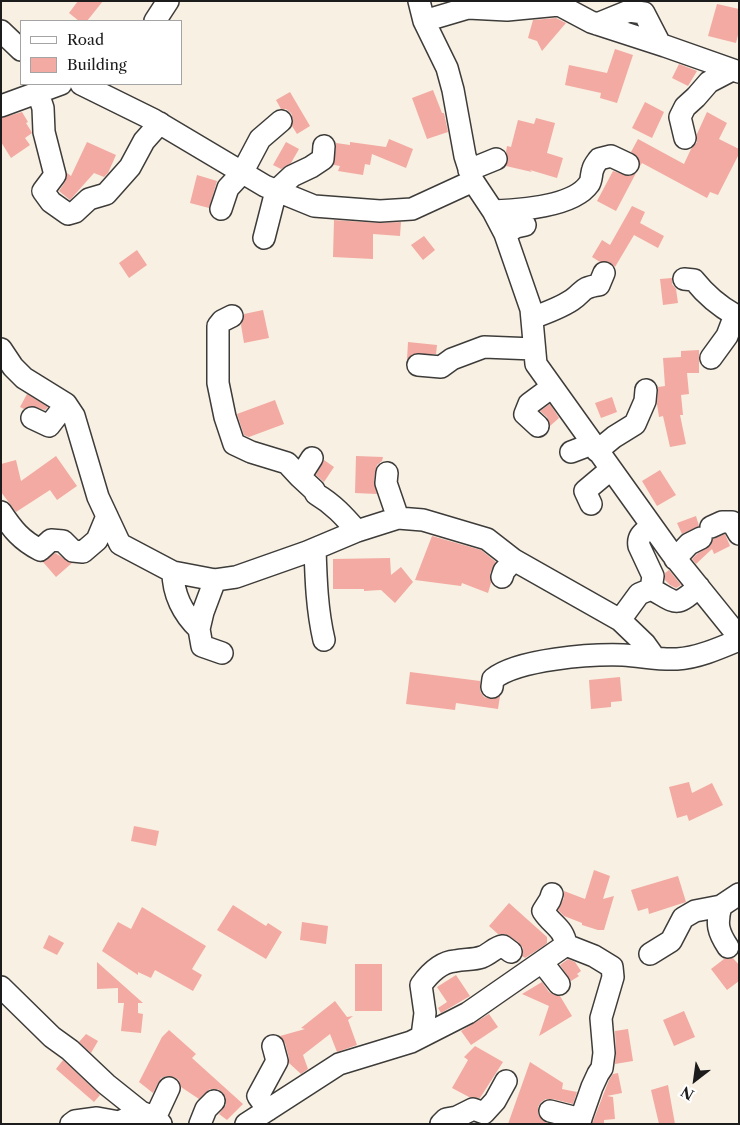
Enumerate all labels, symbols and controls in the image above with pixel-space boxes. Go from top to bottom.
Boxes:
legend [20,20,182,85]
text: Road [67,30,104,49]
text: Building [67,55,127,74]
north arrow [670,1055,720,1105]
text: N [678,1082,697,1104]

